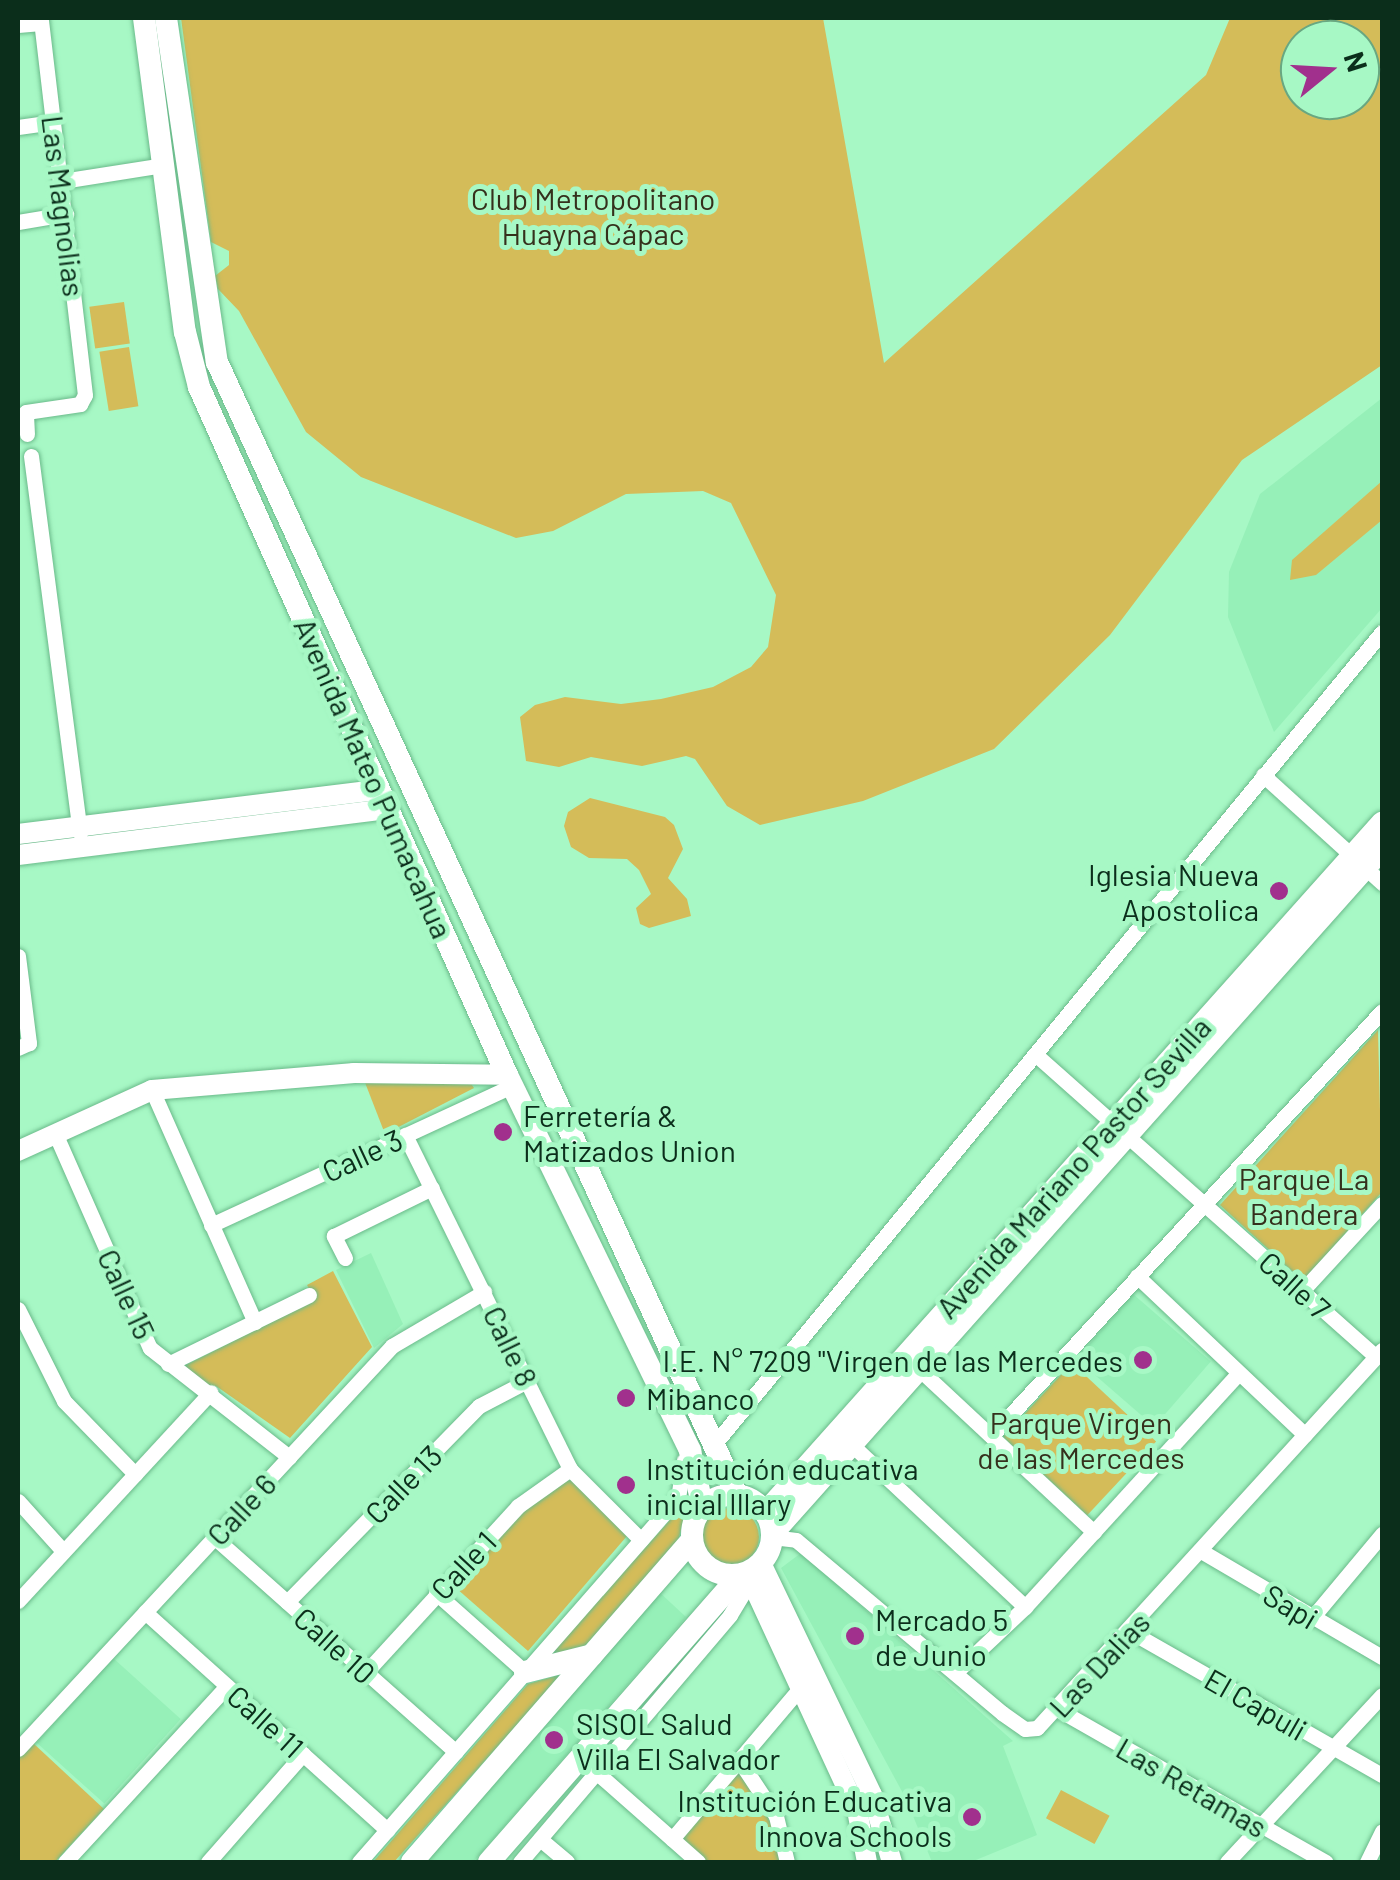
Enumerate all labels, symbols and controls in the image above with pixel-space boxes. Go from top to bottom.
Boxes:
north arrow [1280,20,1380,120]
text: N [1338,47,1376,75]
street label: Las Magnolias [35,113,93,299]
park label: Club Metropolitano Huayna Cápac [471,180,715,250]
street label: Avenida Mateo Pumacahua [287,612,461,944]
place label: Iglesia Nueva Apostolica [1088,856,1259,926]
marker: Iglesia Nueva Apostolica [1268,880,1290,902]
street label: Avenida Mariano Pastor Sevilla [928,1009,1218,1325]
place label: Ferretería & Matizados Union [523,1097,736,1168]
street label: Calle 3 [316,1121,408,1189]
marker: Ferretería & Matizados Union [492,1121,514,1143]
park label: Parque La Bandera [1239,1160,1369,1230]
street label: Calle 15 [91,1243,163,1345]
street label: Calle 7 [1252,1244,1338,1326]
street label: Calle 8 [476,1300,546,1392]
place label: I.E. N° 7209 "Virgen de las Mercedes [663,1342,1123,1378]
marker: I.E. N° 7209 "Virgen de las Mercedes [1132,1349,1154,1371]
place label: Mibanco [646,1380,755,1416]
marker: Mibanco [615,1387,637,1409]
park label: Parque Virgen de las Mercedes [977,1404,1185,1474]
street label: Calle 13 [357,1437,449,1531]
place label: Institución educativa inicial Illary [646,1450,918,1520]
street label: Calle 6 [199,1466,283,1552]
marker: Institución educativa inicial Illary [615,1474,637,1496]
street label: Calle 1 [423,1524,503,1606]
street label: Sapi [1257,1576,1325,1636]
street label: Calle 10 [287,1599,383,1691]
place label: Mercado 5 de Junio [875,1601,1008,1672]
street label: Las Dalias [1041,1604,1157,1724]
marker: Mercado 5 de Junio [844,1625,866,1647]
street label: El Capuli [1199,1661,1313,1747]
street label: Calle 11 [220,1677,312,1765]
place label: SISOL Salud Villa El Salvador [576,1705,780,1776]
marker: SISOL Salud Villa El Salvador [541,1727,567,1753]
street label: Las Retamas [1110,1729,1274,1845]
place label: Institución Educativa Innova Schools [677,1782,952,1852]
marker: Institución Educativa Innova Schools [961,1806,983,1828]

